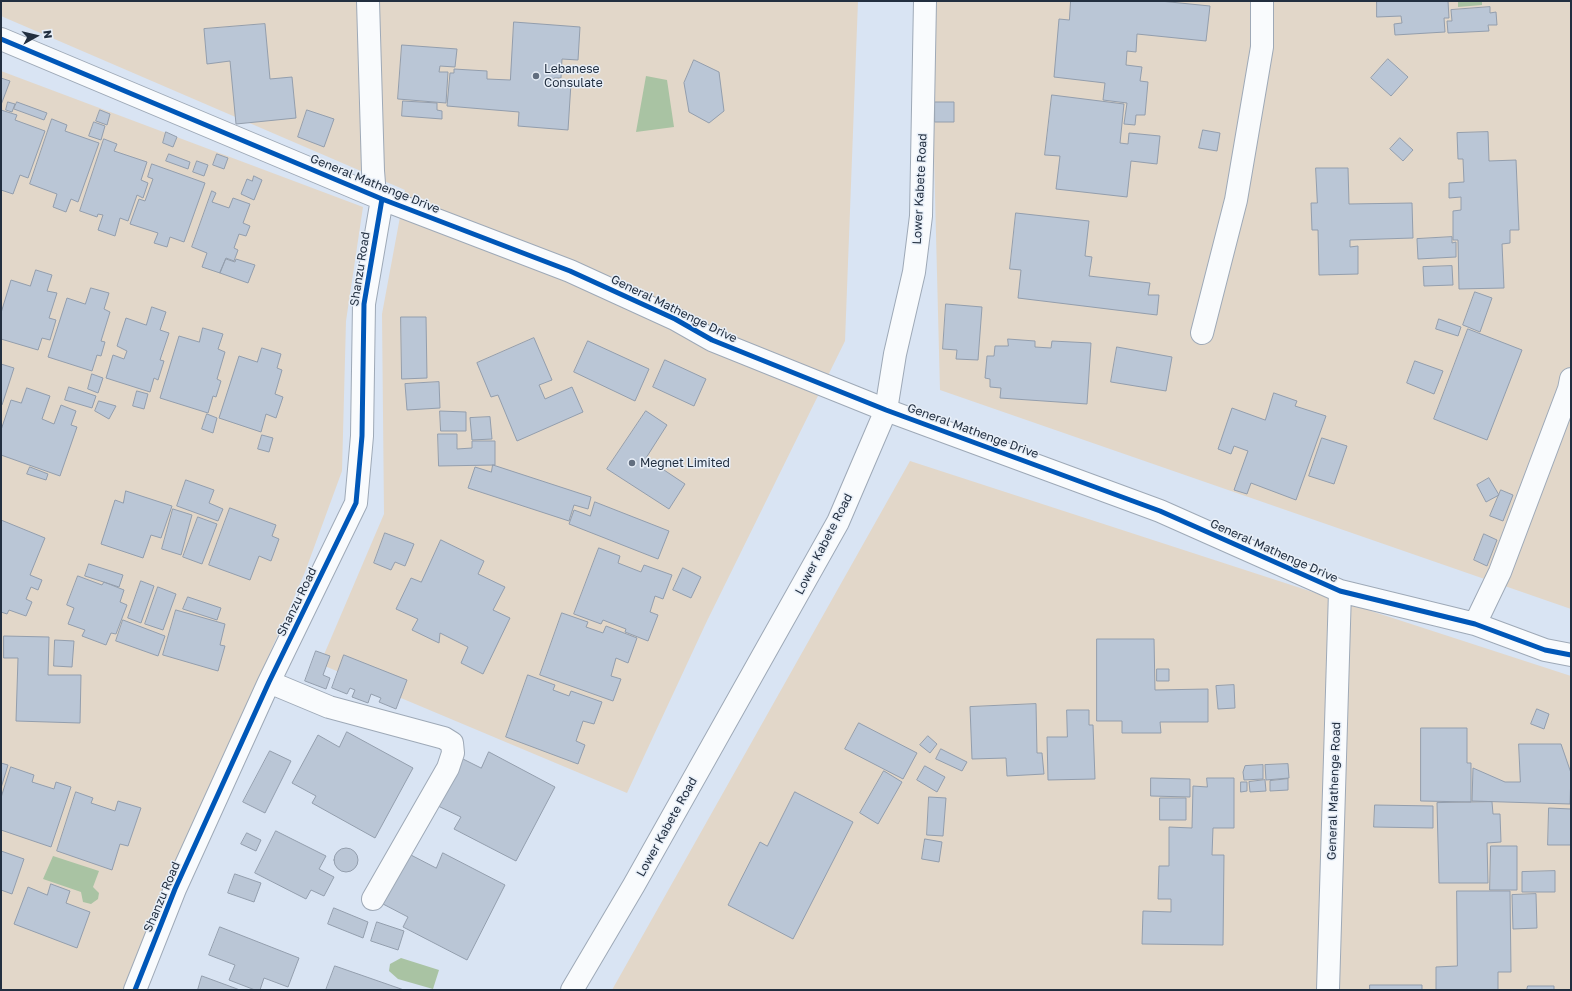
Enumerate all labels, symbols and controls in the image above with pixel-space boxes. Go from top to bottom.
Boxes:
north arrow [16,16,56,56]
text: N [41,29,55,39]
place label: Lebanese Consulate [544,62,603,90]
marker: Lebanese Consulate [531,71,541,81]
street label: Lower Kabete Road [910,133,930,245]
street label: General Mathenge Drive [308,151,442,217]
street label: Shanzu Road [347,231,373,307]
street label: General Mathenge Drive [609,272,739,346]
street label: General Mathenge Drive [905,401,1041,461]
place label: Megnet Limited [640,456,730,470]
marker: Megnet Limited [627,458,637,468]
street label: Lower Kabete Road [792,491,856,597]
street label: General Mathenge Drive [1208,516,1340,586]
street label: Shanzu Road [274,565,320,639]
street label: General Mathenge Road [1324,722,1344,860]
street label: Lower Kabete Road [634,775,700,879]
street label: Shanzu Road [141,860,183,934]

